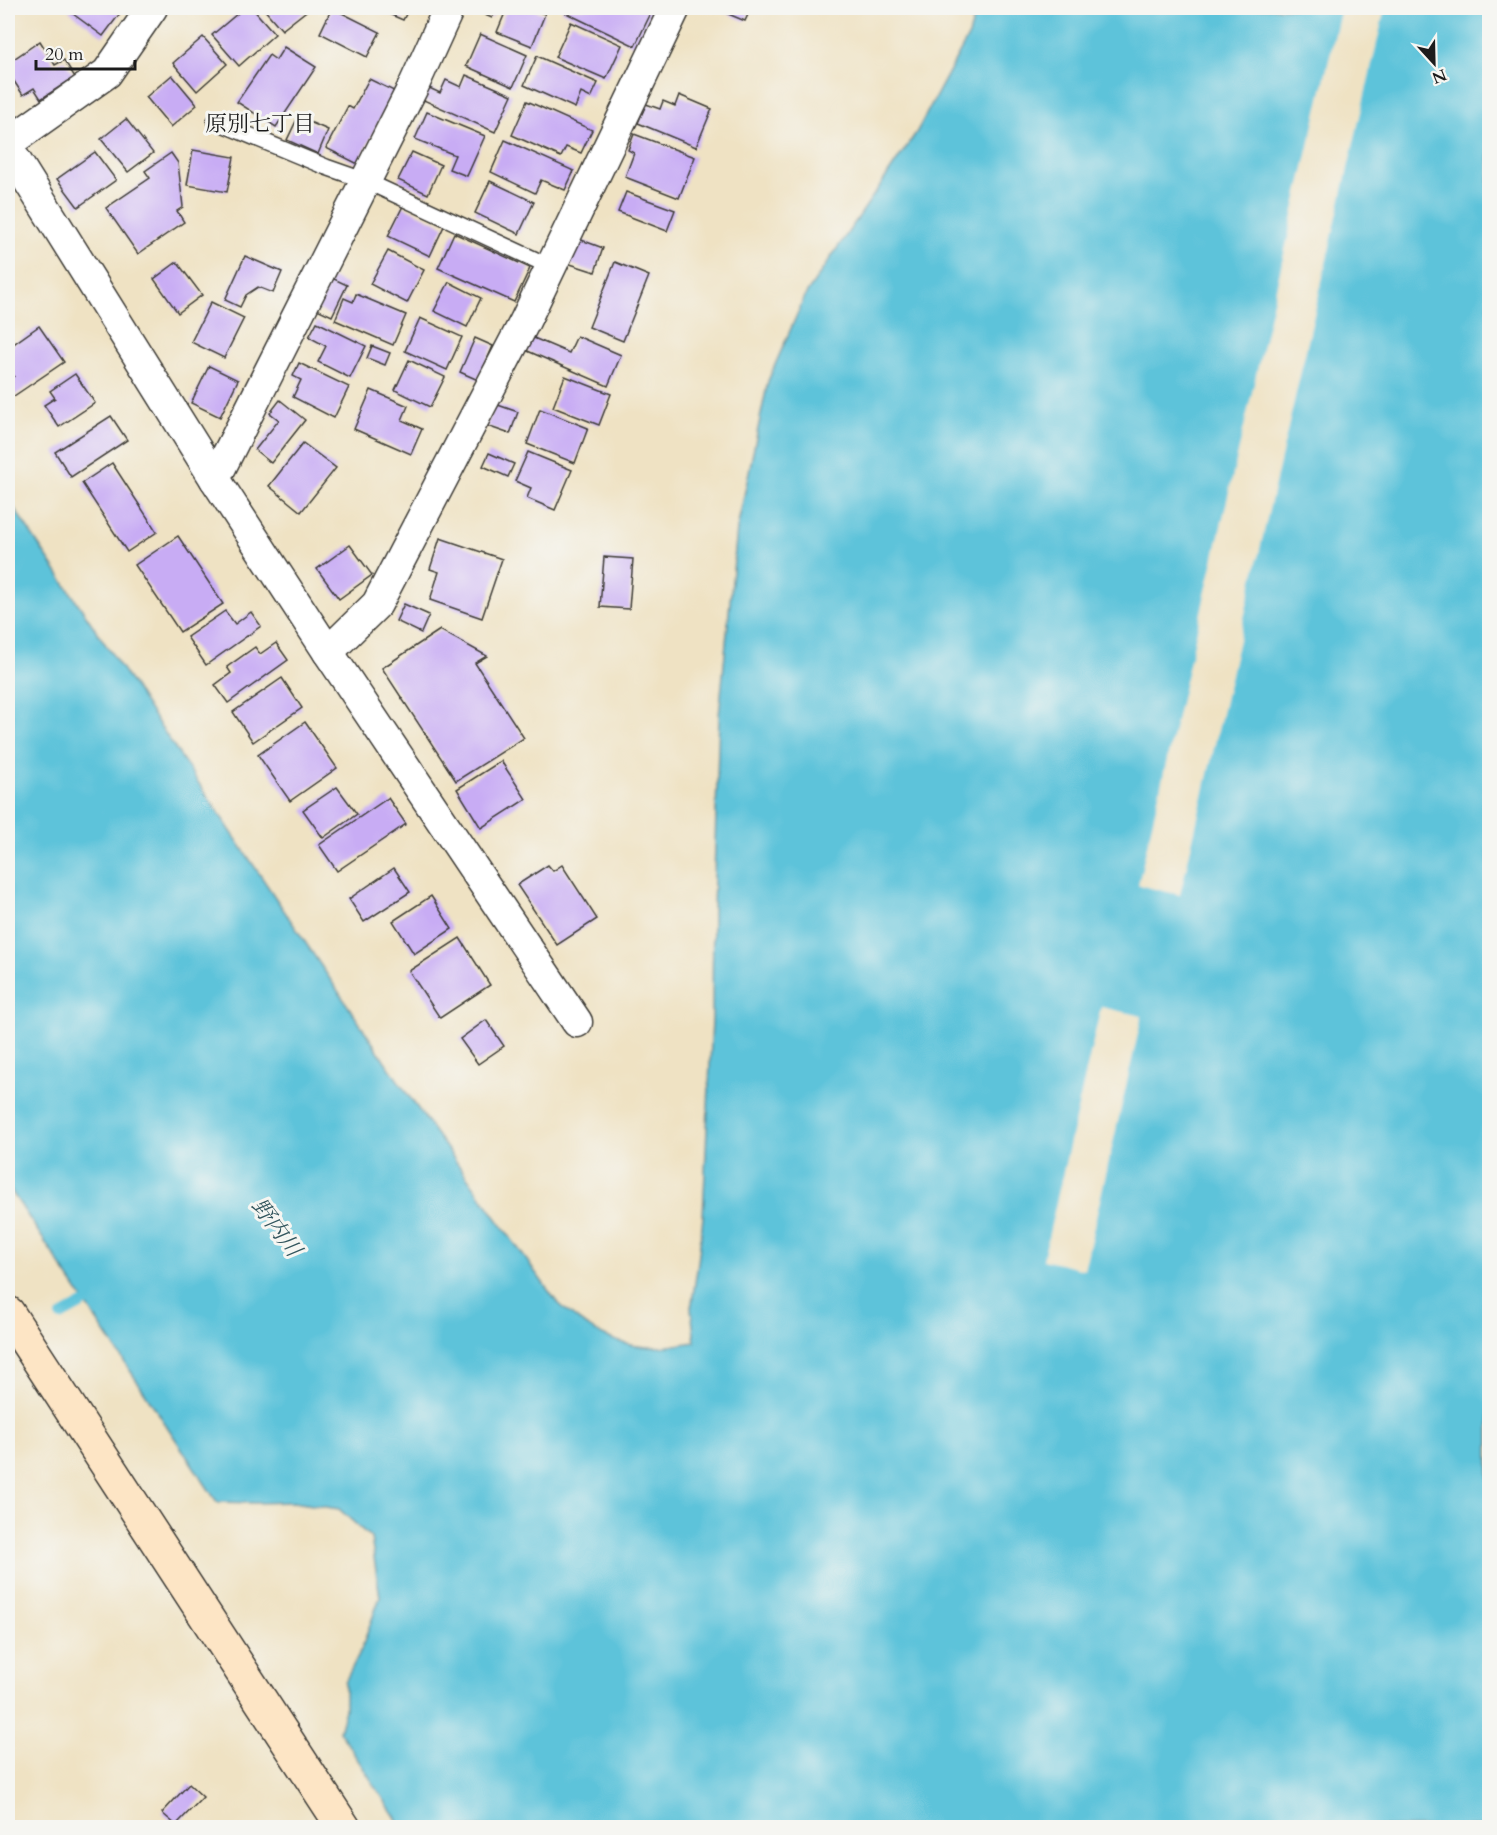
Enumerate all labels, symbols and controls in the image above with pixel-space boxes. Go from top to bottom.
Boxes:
scale bar [36,33,135,71]
north arrow [1404,33,1464,93]
text: 20 m [45,42,84,67]
text: N [1429,63,1450,89]
district label: 原別七丁目 [205,109,315,139]
water label: 野内川 [244,1192,309,1265]

